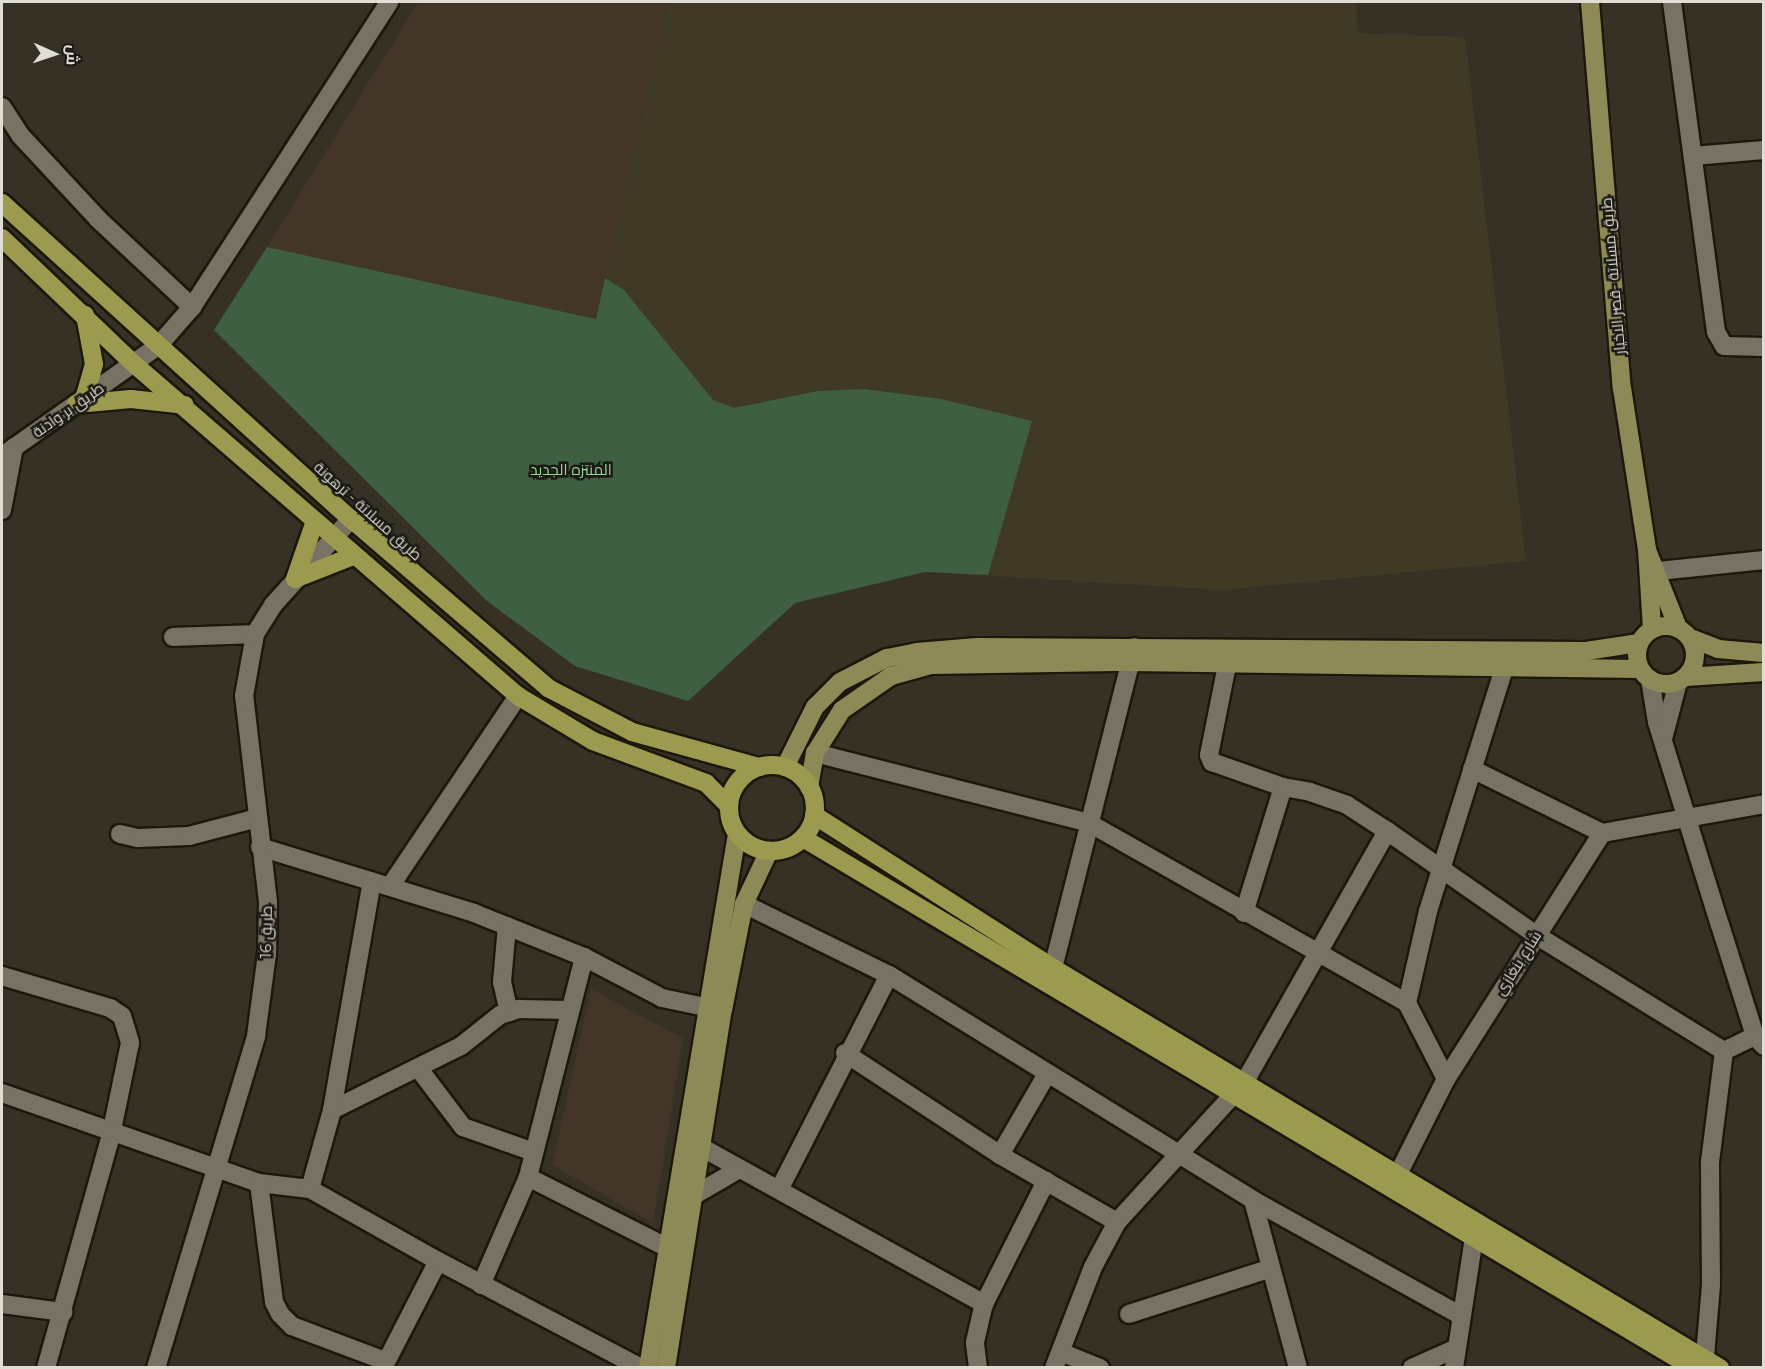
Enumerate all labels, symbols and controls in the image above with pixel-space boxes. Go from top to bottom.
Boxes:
north arrow [24,24,84,84]
text: ش [62,44,82,66]
street label: طريق مسلاتة -قصر الاخيار [1597,197,1629,355]
street label: طريق بر وادنة [29,379,107,441]
street label: طريق مسلاتة - ترهونة [310,458,426,564]
park label: المنتزه الجديد [530,461,612,479]
street label: طريق 16 [257,905,275,959]
street label: شارع بنغازي [1491,927,1545,999]

